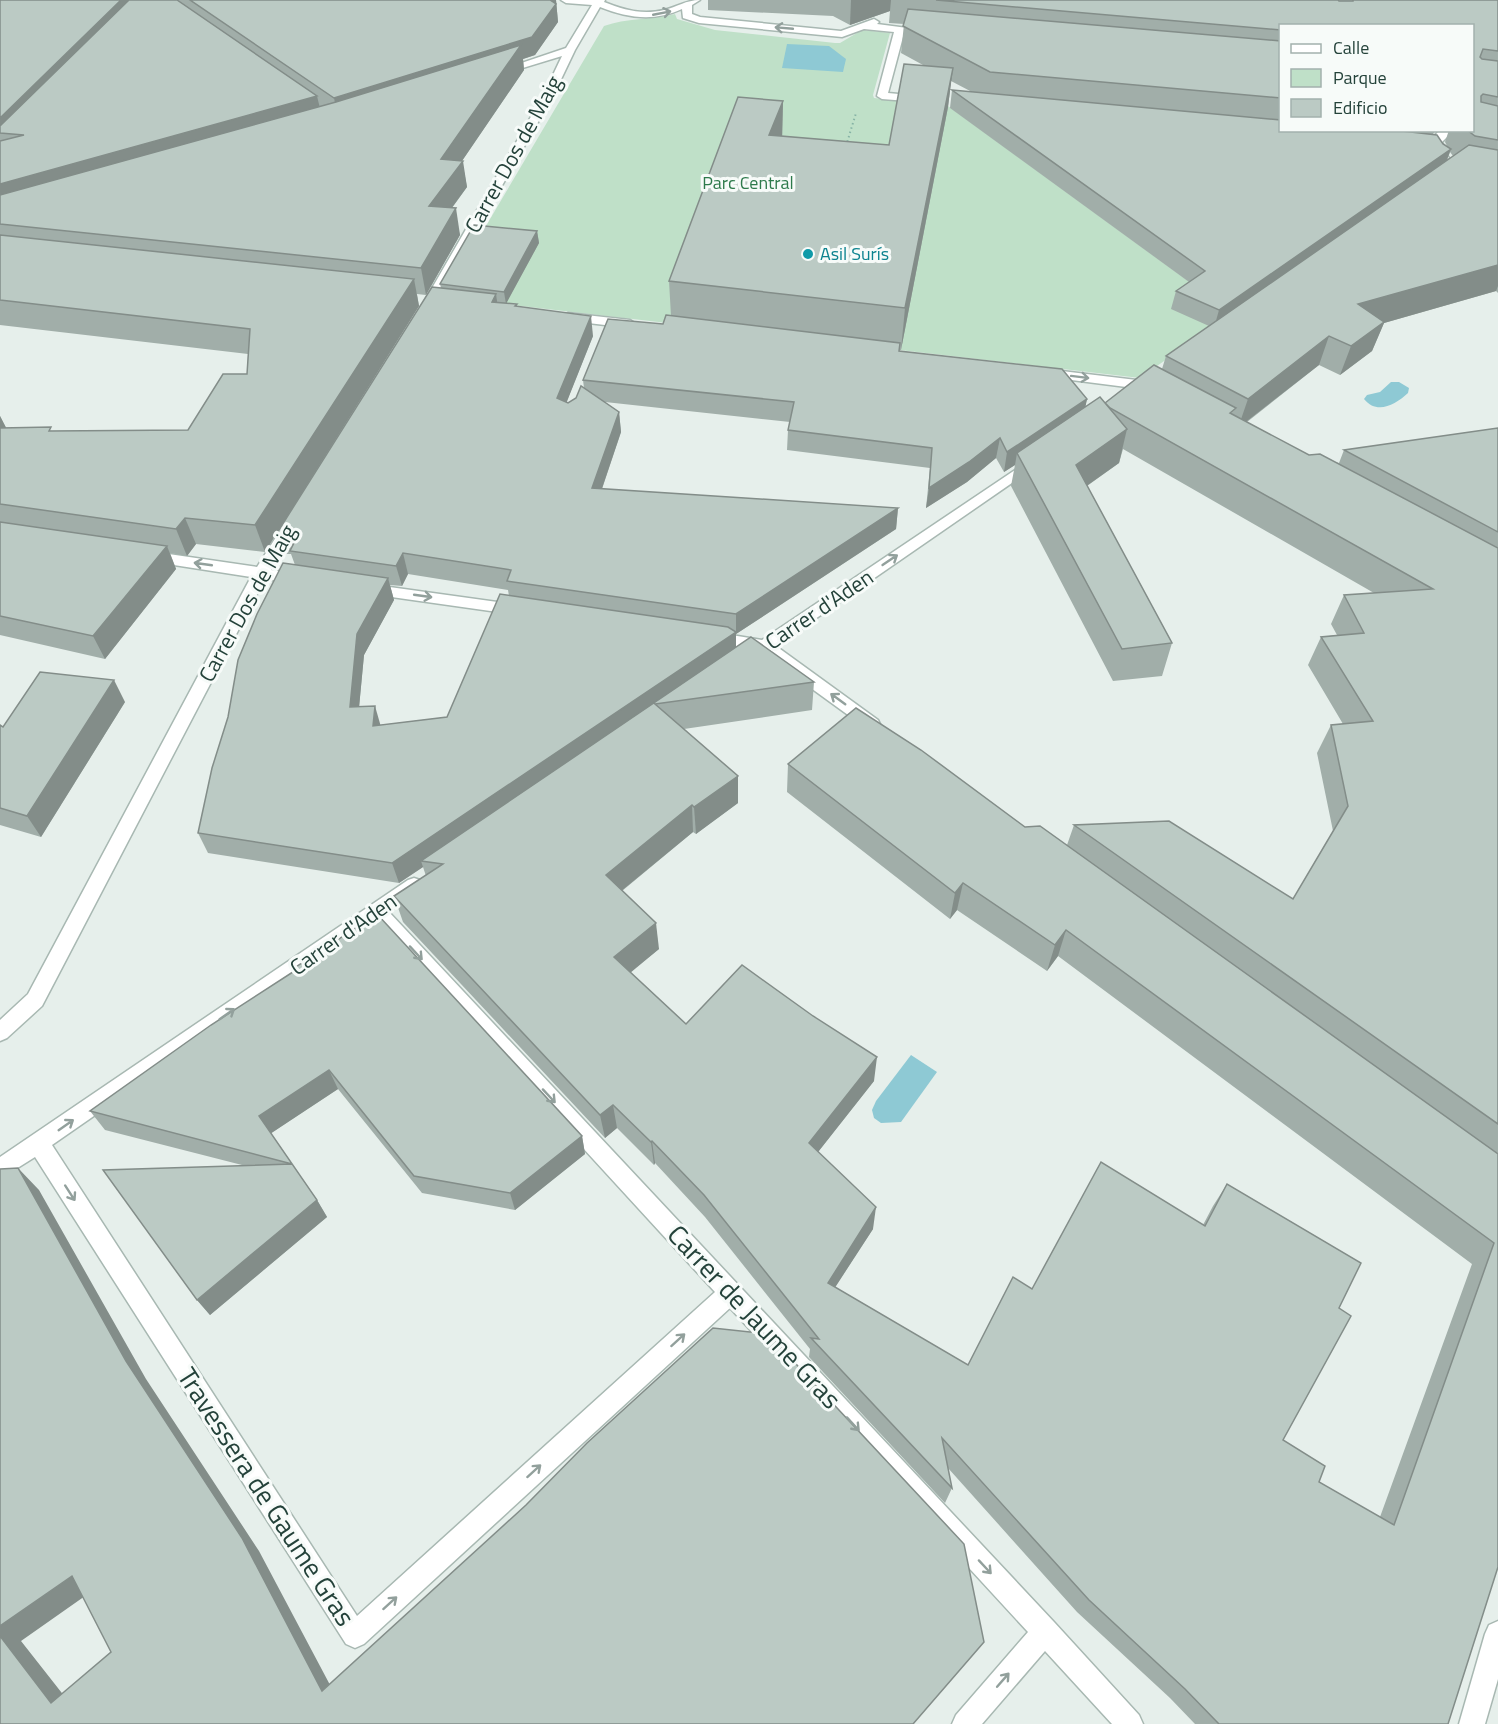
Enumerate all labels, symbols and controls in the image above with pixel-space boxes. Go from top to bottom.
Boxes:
one-way arrow [651,7,671,18]
one-way arrow [774,22,794,33]
legend [1279,24,1474,132]
text: Calle [1333,34,1369,61]
text: Parque [1333,64,1387,91]
street label: Carrer Dos de Maig [456,69,570,239]
text: Edificio [1333,94,1387,121]
park label: Parc Central [702,169,794,196]
place label: Asil Surís [820,240,889,267]
marker: Asil Surís [801,247,815,261]
one-way arrow [1070,372,1090,383]
street label: Carrer Dos de Maig [190,518,304,688]
one-way arrow [881,554,898,566]
one-way arrow [193,559,213,570]
street label: Carrer d'Aden [758,560,880,658]
one-way arrow [412,591,432,602]
one-way arrow [831,693,847,705]
street label: Carrer d'Aden [282,884,404,984]
one-way arrow [409,946,424,961]
one-way arrow [218,1008,234,1020]
one-way arrow [542,1089,556,1104]
one-way arrow [57,1119,74,1131]
one-way arrow [65,1184,77,1201]
street label: Carrer de Jaume Gras [659,1214,852,1417]
one-way arrow [671,1333,686,1347]
street label: Travessera de Gaume Gras [168,1359,366,1634]
one-way arrow [846,1416,860,1431]
one-way arrow [527,1464,542,1478]
one-way arrow [978,1560,993,1575]
one-way arrow [382,1596,397,1610]
one-way arrow [997,1672,1010,1688]

